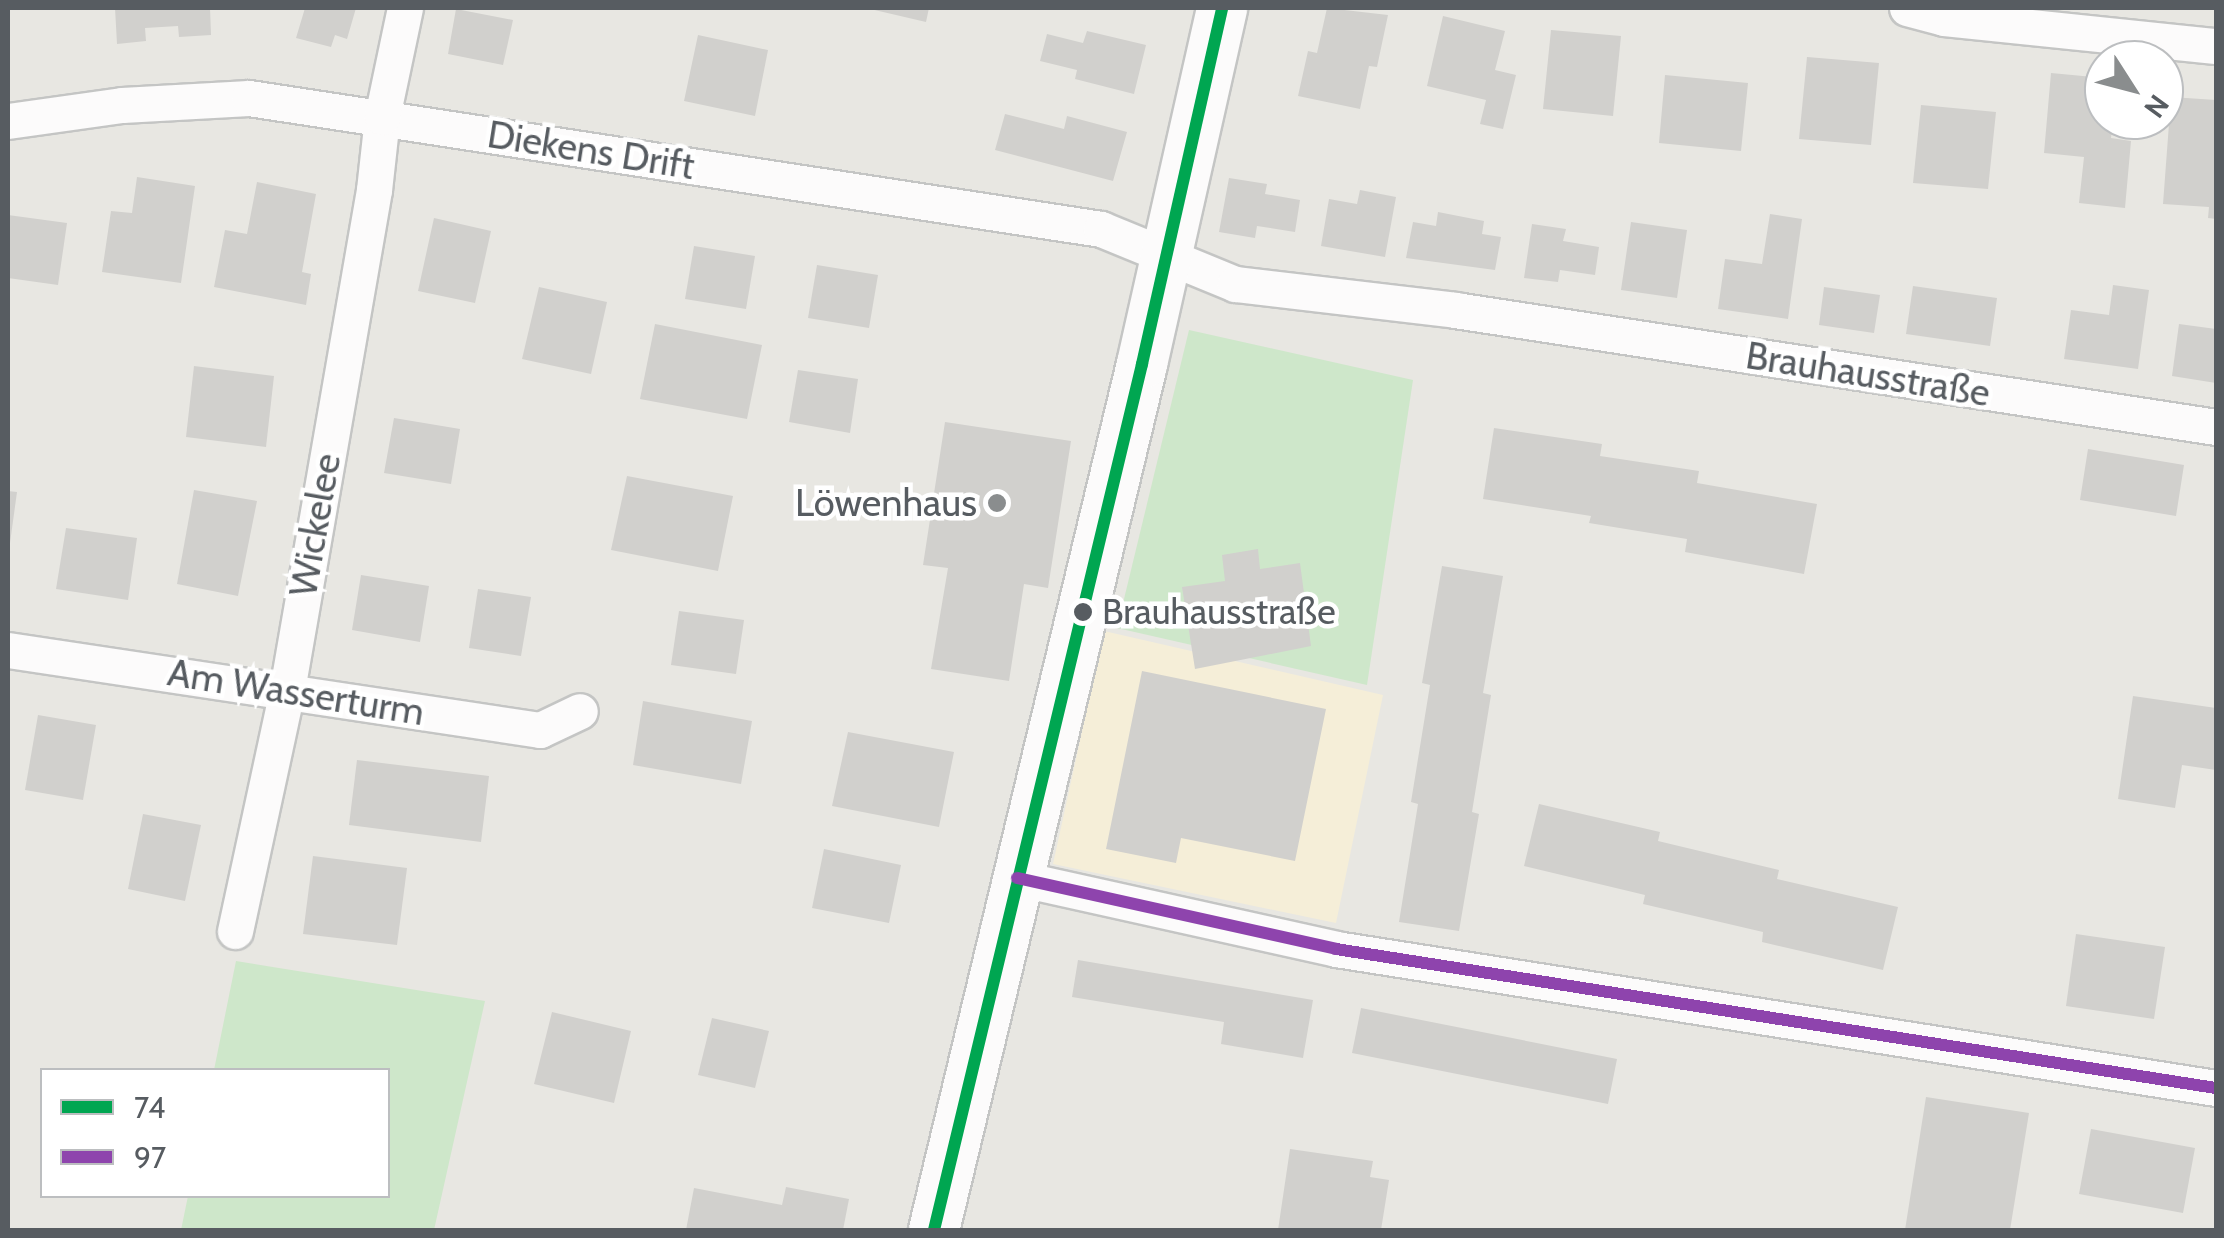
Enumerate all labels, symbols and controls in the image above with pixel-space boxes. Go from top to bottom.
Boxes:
north arrow [2084,40,2184,140]
text: N [2137,88,2176,124]
street label: Diekens Drift [484,111,698,189]
street label: Brauhausstraße [1743,332,1993,416]
street label: Wickelee [280,450,350,600]
place label: Löwenhaus [795,480,977,526]
marker: Löwenhaus [986,492,1008,514]
place label: Brauhausstraße [1102,590,1336,634]
marker: Brauhausstraße [1073,602,1093,622]
street label: Am Wasserturm [165,649,427,735]
legend [40,1068,390,1198]
text: 74 [134,1089,165,1126]
text: 97 [134,1139,166,1176]

